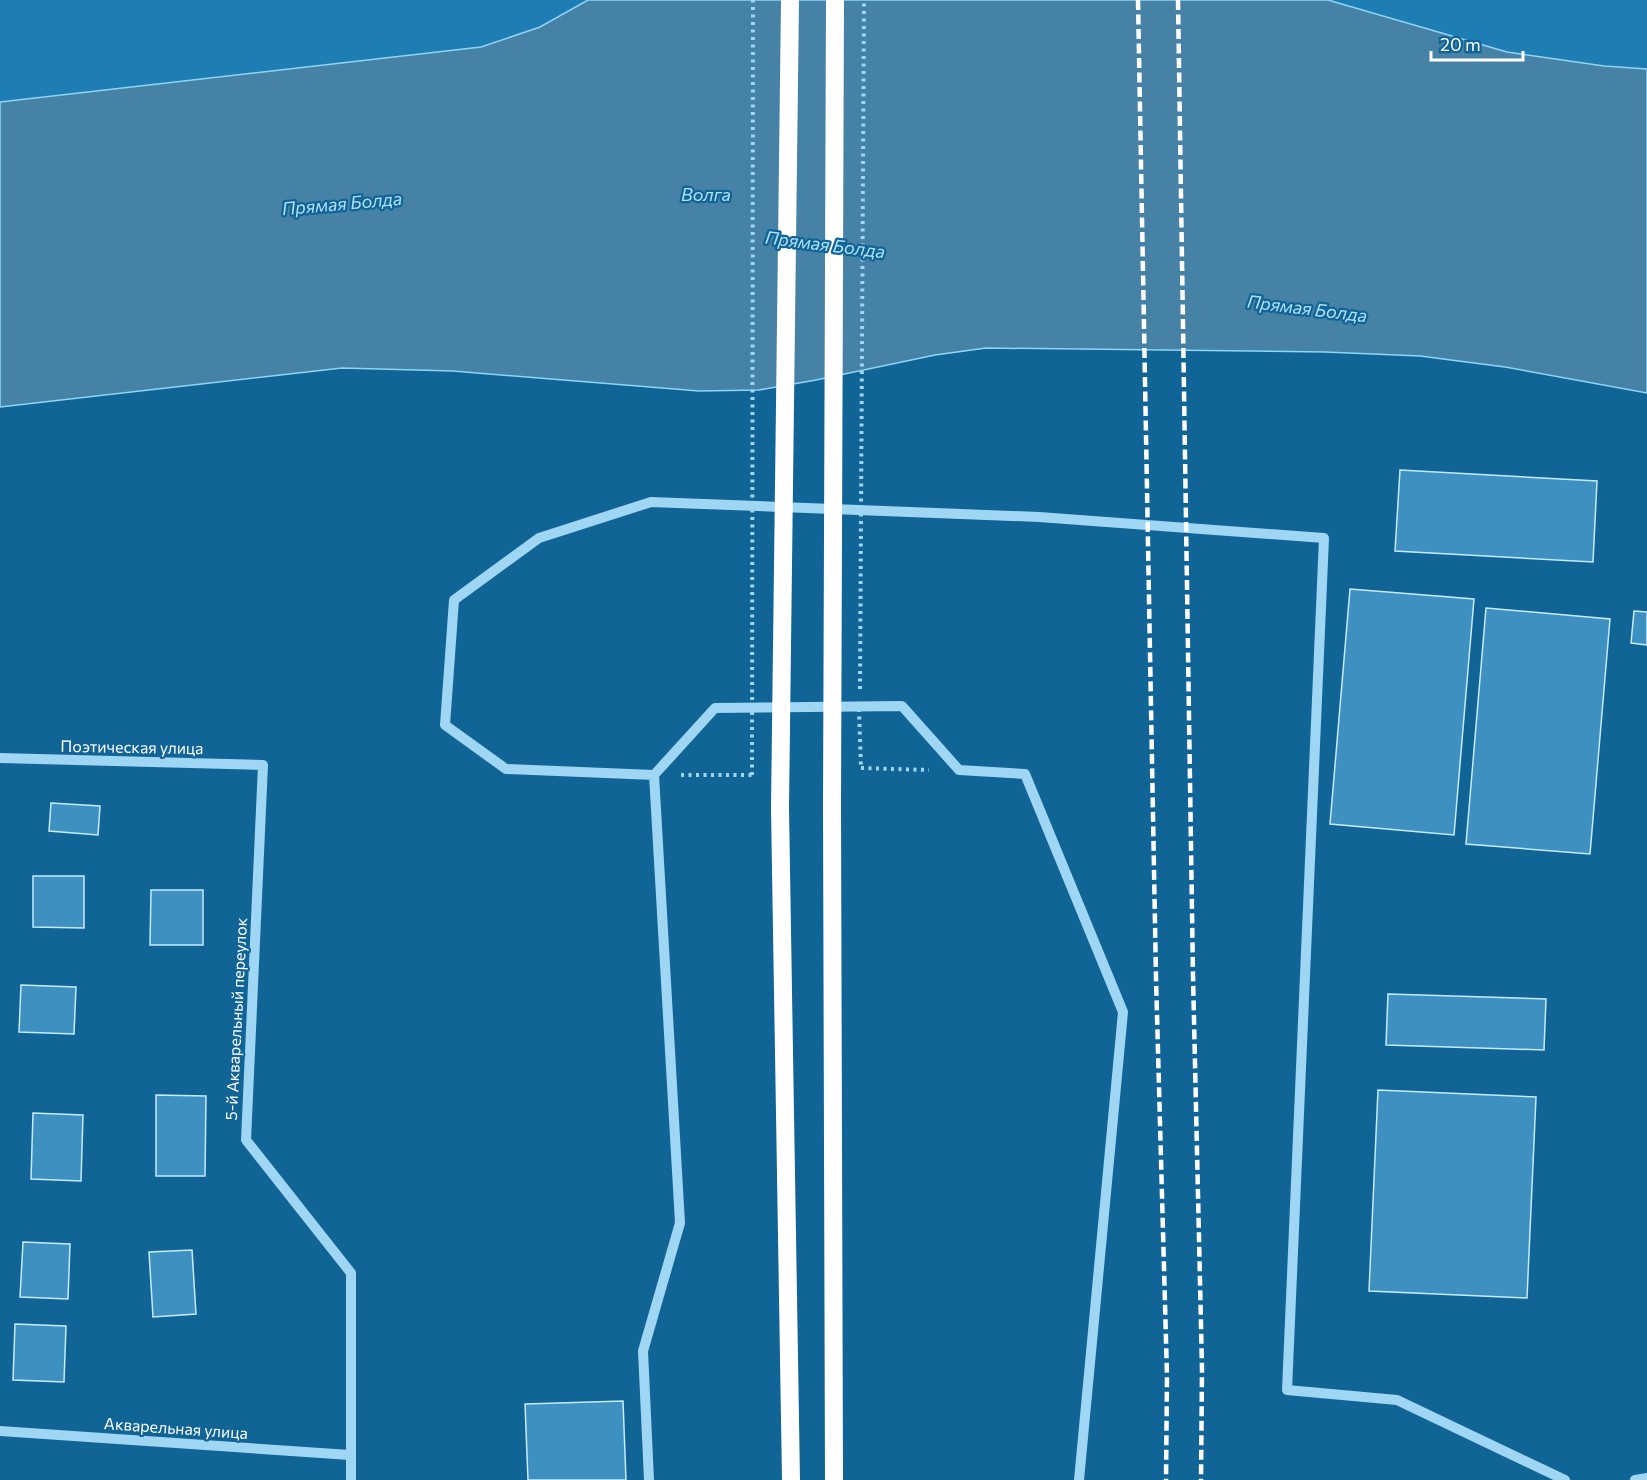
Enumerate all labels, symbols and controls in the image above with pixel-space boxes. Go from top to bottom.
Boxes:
scale bar [1431,24,1522,62]
text: 20 m [1440,33,1481,55]
water label: Волга [681,183,731,205]
water label: Прямая Болда [281,187,403,219]
water label: Прямая Болда [764,226,886,262]
water label: Прямая Болда [1246,290,1368,326]
street label: Поэтическая улица [60,736,204,757]
street label: 5-й Акварельный переулок [221,917,250,1121]
street label: Акварельная улица [103,1413,249,1442]

